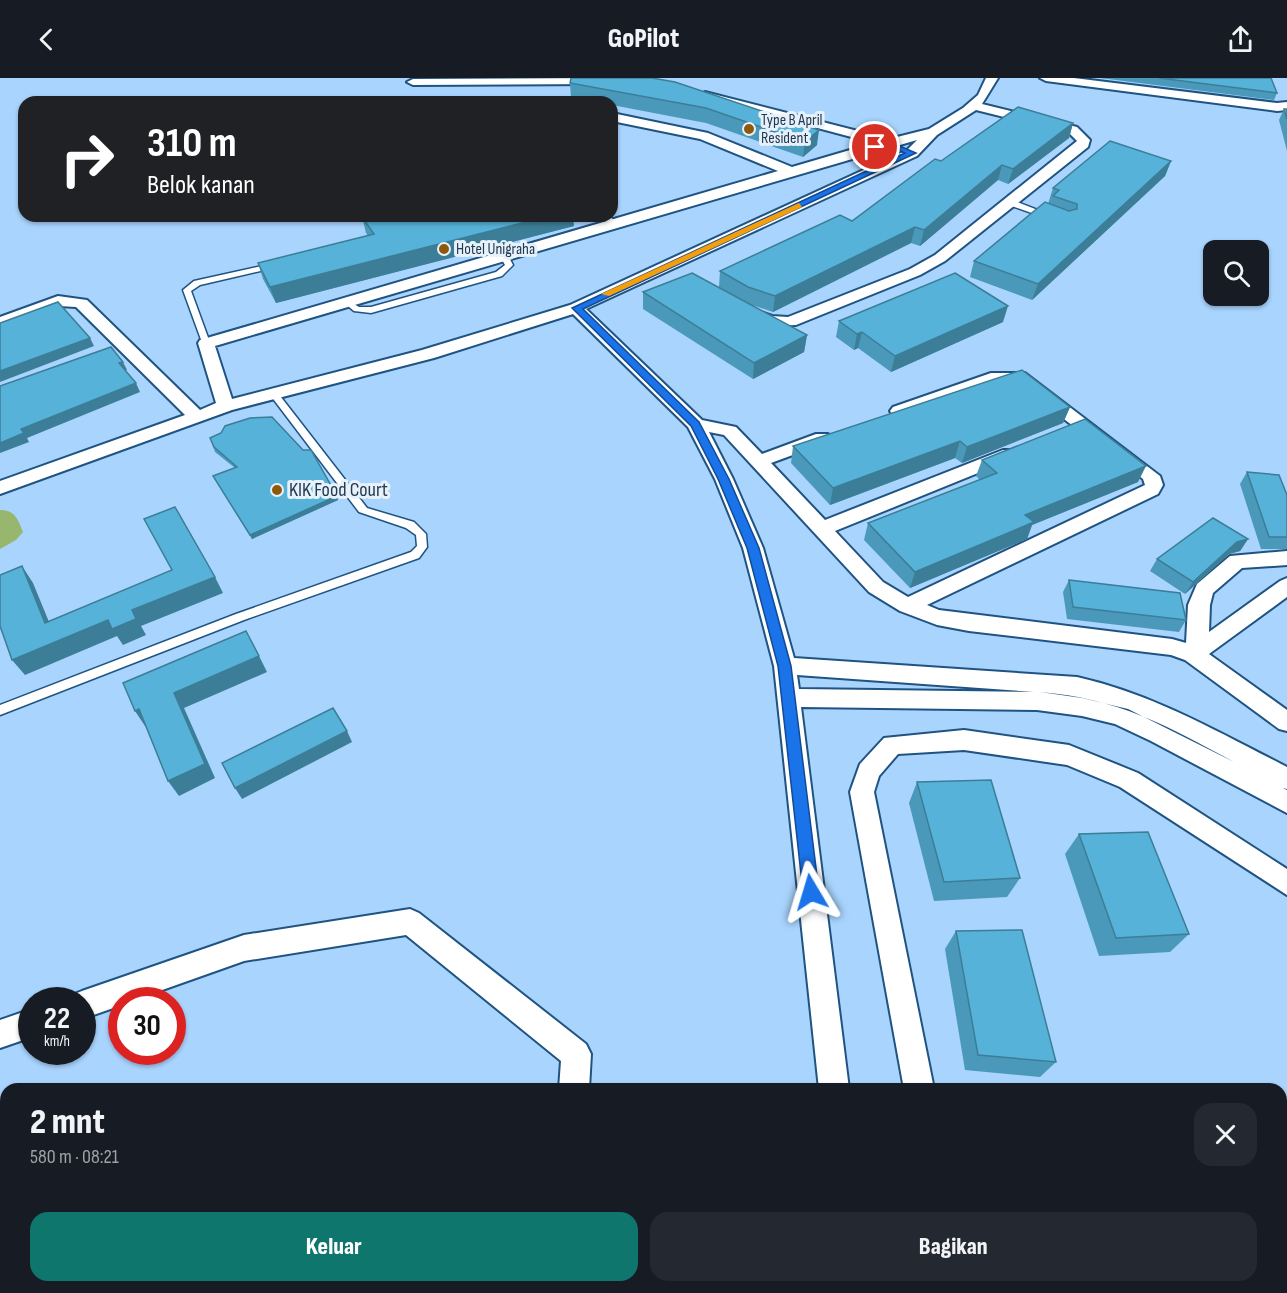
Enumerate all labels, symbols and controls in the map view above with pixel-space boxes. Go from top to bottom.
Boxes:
icon: back [30,23,63,56]
text: GoPilot [608,23,679,55]
icon: share [1224,23,1257,56]
place label: Type B April Resident [761,111,823,148]
text: 310 m [147,118,237,169]
icon: right [48,120,126,198]
pin [849,121,900,172]
marker: Type B April Resident [742,122,756,136]
icon: arrive [858,130,891,163]
text: Belok kanan [147,169,255,201]
place label: Hotel Unigraha [456,240,535,259]
map controls [1203,240,1269,306]
button: search [1203,240,1269,306]
marker: Hotel Unigraha [437,242,451,256]
place label: KIK Food Court [289,478,388,502]
marker: KIK Food Court [270,483,284,497]
position arrow [779,860,843,924]
speed limit sign: 30 [108,987,186,1065]
text: 22 [44,1001,70,1037]
text: km/h [44,1032,70,1051]
text: 2 mnt [30,1101,105,1144]
button: close [1194,1103,1257,1166]
text: 580 m · 08:21 [30,1145,119,1169]
button: Keluar [30,1212,638,1281]
button: Bagikan [650,1212,1257,1281]

